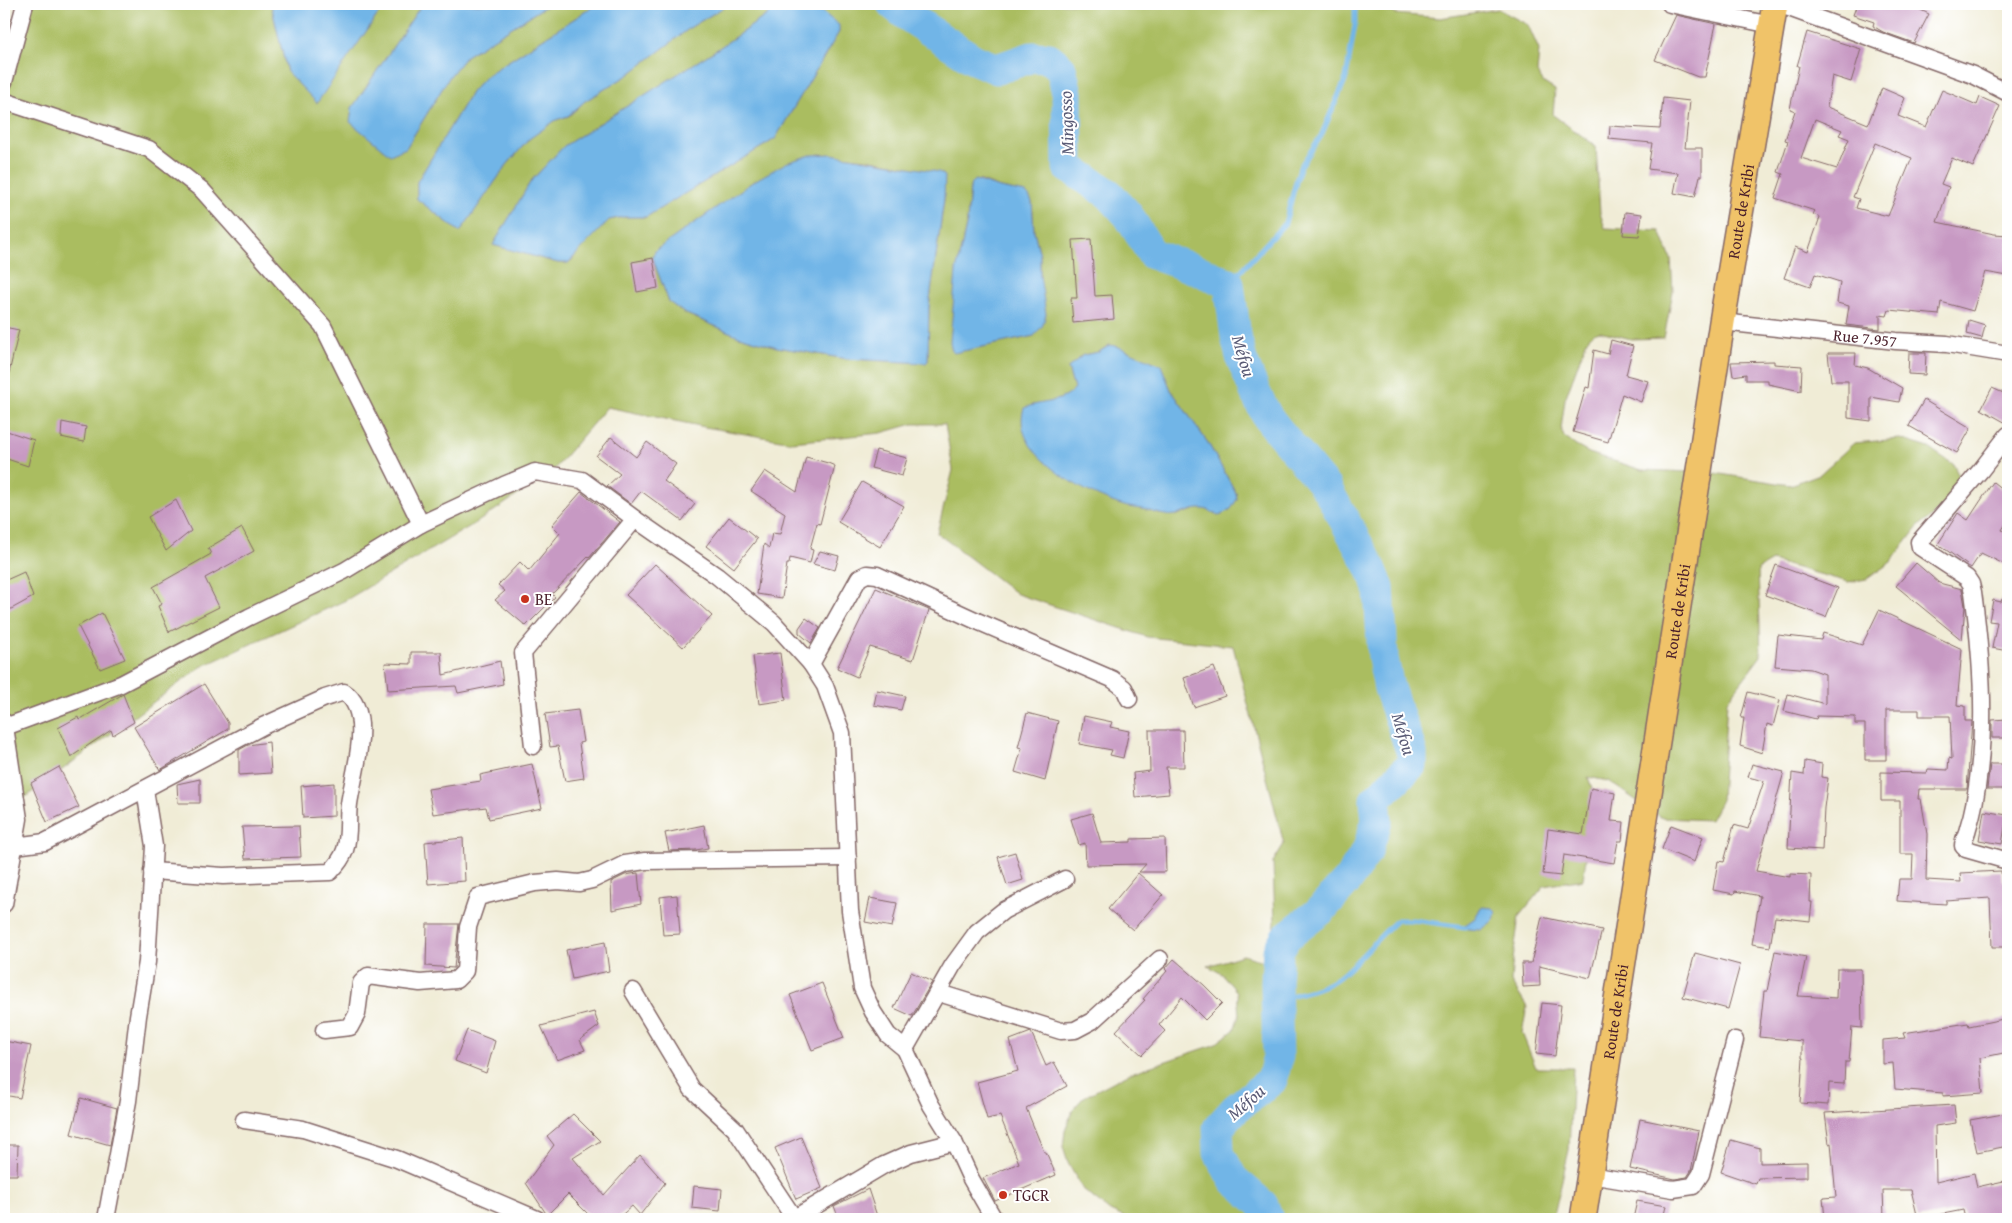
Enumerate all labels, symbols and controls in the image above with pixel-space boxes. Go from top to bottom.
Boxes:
water label: Mingosso [1051,90,1081,155]
street label: Route de Kribi [1721,162,1760,260]
street label: Rue 7.957 [1832,322,1898,353]
water label: Méfou [1225,332,1263,380]
street label: Route de Kribi [1658,562,1696,660]
place label: BE [535,587,552,611]
marker: BE [519,593,531,605]
water label: Méfou [1385,710,1423,758]
street label: Route de Kribi [1596,962,1634,1061]
water label: Méfou [1221,1078,1271,1126]
place label: TGCR [1013,1183,1050,1207]
marker: TGCR [997,1189,1009,1201]

